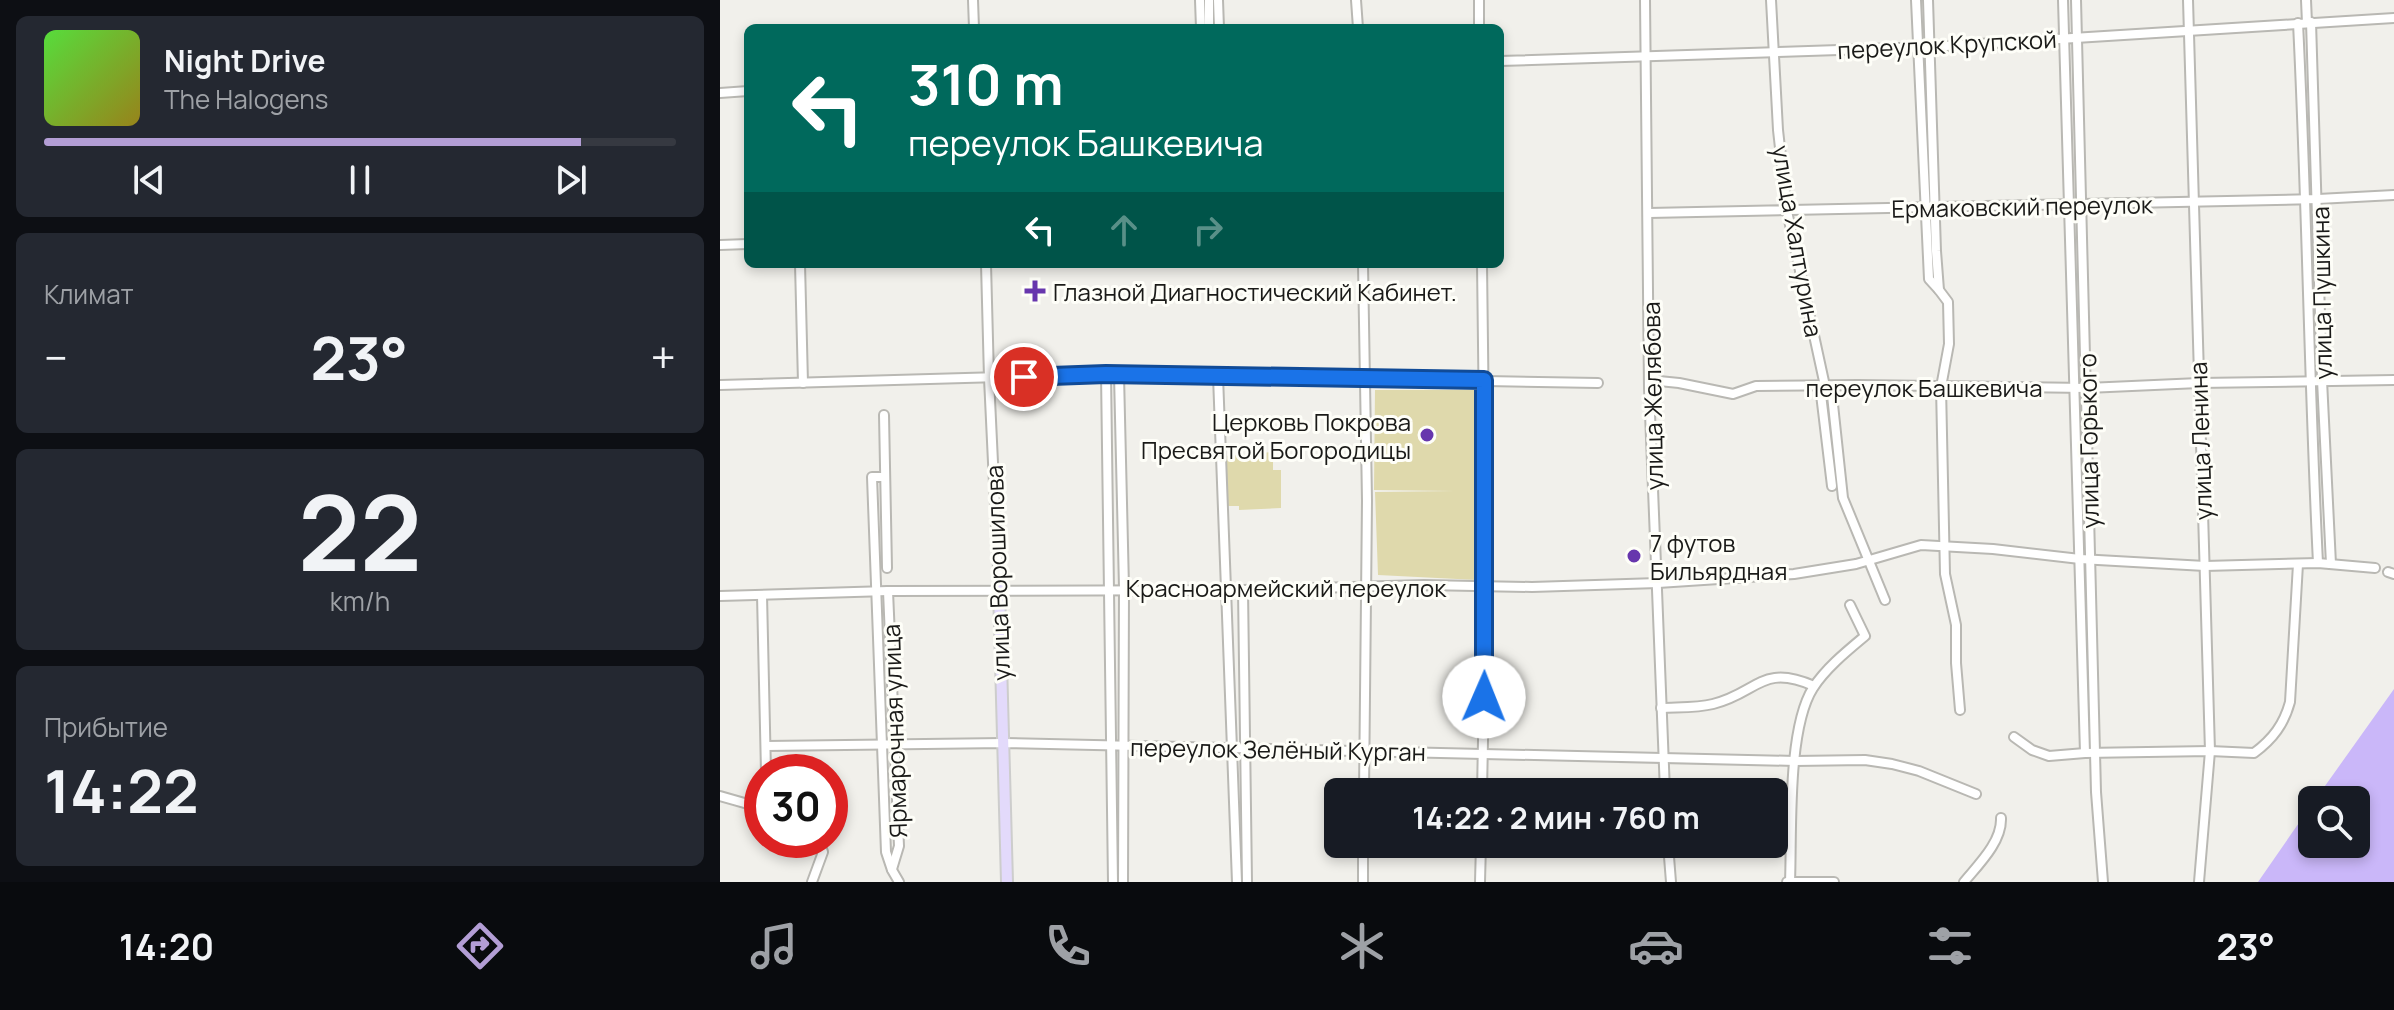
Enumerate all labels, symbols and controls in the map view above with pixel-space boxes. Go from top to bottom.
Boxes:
street label: переулок Крупской [1836,22,2058,66]
text: Night Drive [164,40,326,81]
text: 310 m [908,45,1064,122]
icon: left [776,56,880,160]
text: The Halogens [164,81,328,117]
text: переулок Башкевича [908,118,1263,167]
street label: улица Халтурина [1765,142,1831,340]
icon: previous [127,158,171,202]
icon: pause [338,158,382,202]
icon: next [549,158,593,202]
street label: Ермаковский переулок [1891,187,2154,225]
street label: улица Пушкина [2303,206,2339,380]
icon: left [1018,208,1062,252]
icon: ahead [1102,208,1146,252]
icon: right [1186,208,1230,252]
place label: Глазной Диагностический Кабинет. [1053,275,1457,308]
text: Климат [44,276,134,312]
marker: Глазной Диагностический Кабинет. [1024,280,1046,302]
street label: улица Желябова [1634,301,1670,491]
text: 23° [310,316,408,398]
text: − [44,327,68,387]
text: + [651,327,676,387]
pin [990,343,1058,411]
street label: улица Горького [2070,353,2106,529]
icon: arrive [1002,355,1046,399]
street label: улица Ленина [2181,361,2219,521]
street label: переулок Башкевича [1806,371,2042,404]
place label: Церковь Покрова Пресвятой Богородицы [1141,405,1411,466]
marker: Церковь Покрова Пресвятой Богородицы [1418,426,1436,444]
text: 22 [298,460,422,602]
street label: улица Ворошилова [977,465,1017,681]
place label: 7 футов Бильярдная [1650,526,1787,587]
marker: 7 футов Бильярдная [1625,547,1643,565]
street label: Красноармейский переулок [1126,571,1447,604]
text: km/h [330,583,390,619]
street label: Ярмарочная улица [874,623,914,839]
position arrow [1442,655,1526,739]
text: Прибытие [44,709,168,745]
street label: переулок Зелёный Курган [1130,730,1426,768]
text: 14:22 [44,749,199,831]
speed limit sign: 30 [744,754,848,858]
map controls [2298,786,2370,858]
button: search [2298,786,2370,858]
text: 14:22 · 2 мин · 760 m [1412,797,1700,838]
icon: directions [452,918,508,974]
icon: music [746,918,802,974]
icon: phone [1040,918,1096,974]
icon: climate [1334,918,1390,974]
icon: car [1628,918,1684,974]
icon: filters [1922,918,1978,974]
text: 14:20 [119,922,214,971]
text: 23° [2216,922,2275,971]

